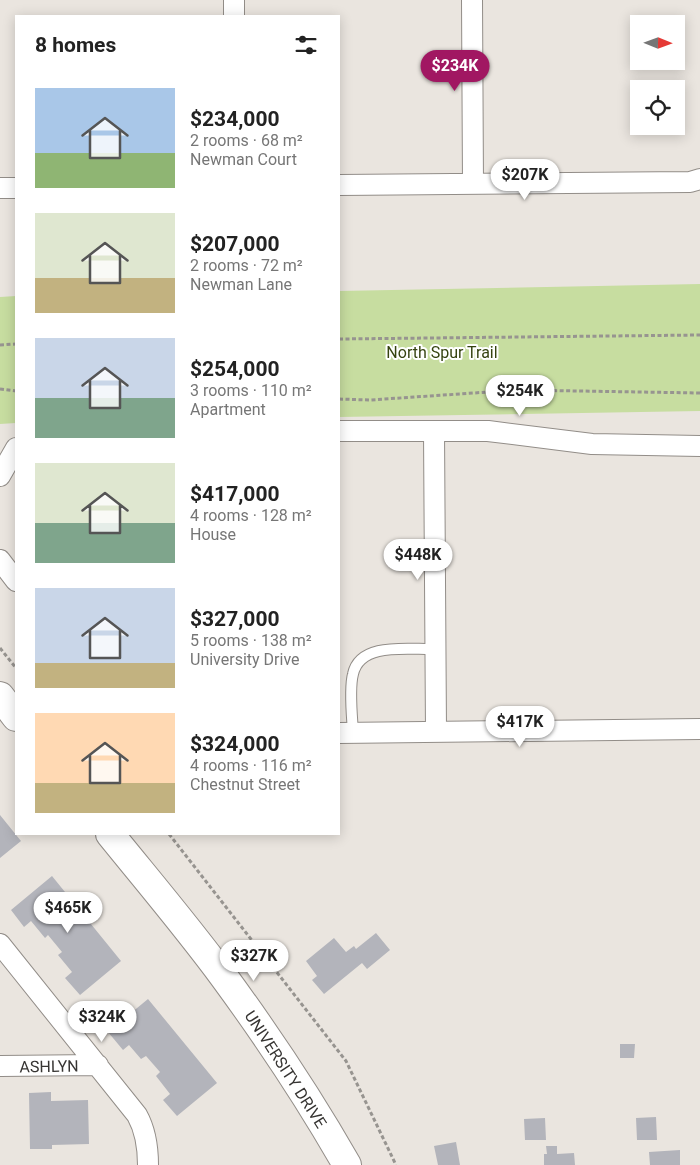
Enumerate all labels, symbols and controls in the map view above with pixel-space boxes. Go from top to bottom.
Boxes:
north arrow [630,15,685,70]
map controls [630,15,685,135]
icon: filters [292,31,320,59]
text: 8 homes [35,33,116,57]
pin: $234K [420,49,490,92]
text: $234K [432,56,478,75]
button: locate [630,80,685,135]
text: $234,000 [190,107,280,131]
icon: home [75,108,135,168]
text: 2 rooms · 68 m² [190,131,303,150]
text: Newman Court [190,150,297,169]
pin: $207K [490,158,560,201]
text: $207K [502,165,548,184]
text: $207,000 [190,232,280,256]
icon: home [75,233,135,293]
text: 2 rooms · 72 m² [190,256,303,275]
text: Newman Lane [190,275,292,294]
park label: North Spur Trail [386,343,498,362]
text: $254,000 [190,357,280,381]
icon: home [75,358,135,418]
pin: $254K [485,374,555,417]
text: 3 rooms · 110 m² [190,381,312,400]
text: $254K [497,381,543,400]
text: Apartment [190,400,266,419]
text: $417,000 [190,482,280,506]
icon: home [75,483,135,543]
text: 4 rooms · 128 m² [190,506,312,525]
text: House [190,525,236,544]
pin: $448K [383,538,453,581]
text: $448K [395,545,441,564]
text: $327,000 [190,607,280,631]
icon: home [75,608,135,668]
text: 5 rooms · 138 m² [190,631,312,650]
text: University Drive [190,650,300,669]
pin: $417K [485,706,555,748]
text: $417K [497,712,543,731]
text: $324,000 [190,732,280,756]
icon: home [75,733,135,793]
text: 4 rooms · 116 m² [190,756,312,775]
text: Chestnut Street [190,775,300,794]
pin: $465K [33,892,103,934]
text: $465K [45,898,91,917]
pin: $327K [219,940,289,982]
text: $327K [231,946,277,965]
pin: $324K [67,1000,137,1043]
text: $324K [79,1007,125,1026]
street label: UNIVERSITY DRIVE [241,1007,331,1132]
street label: ASHLYN [19,1056,79,1077]

